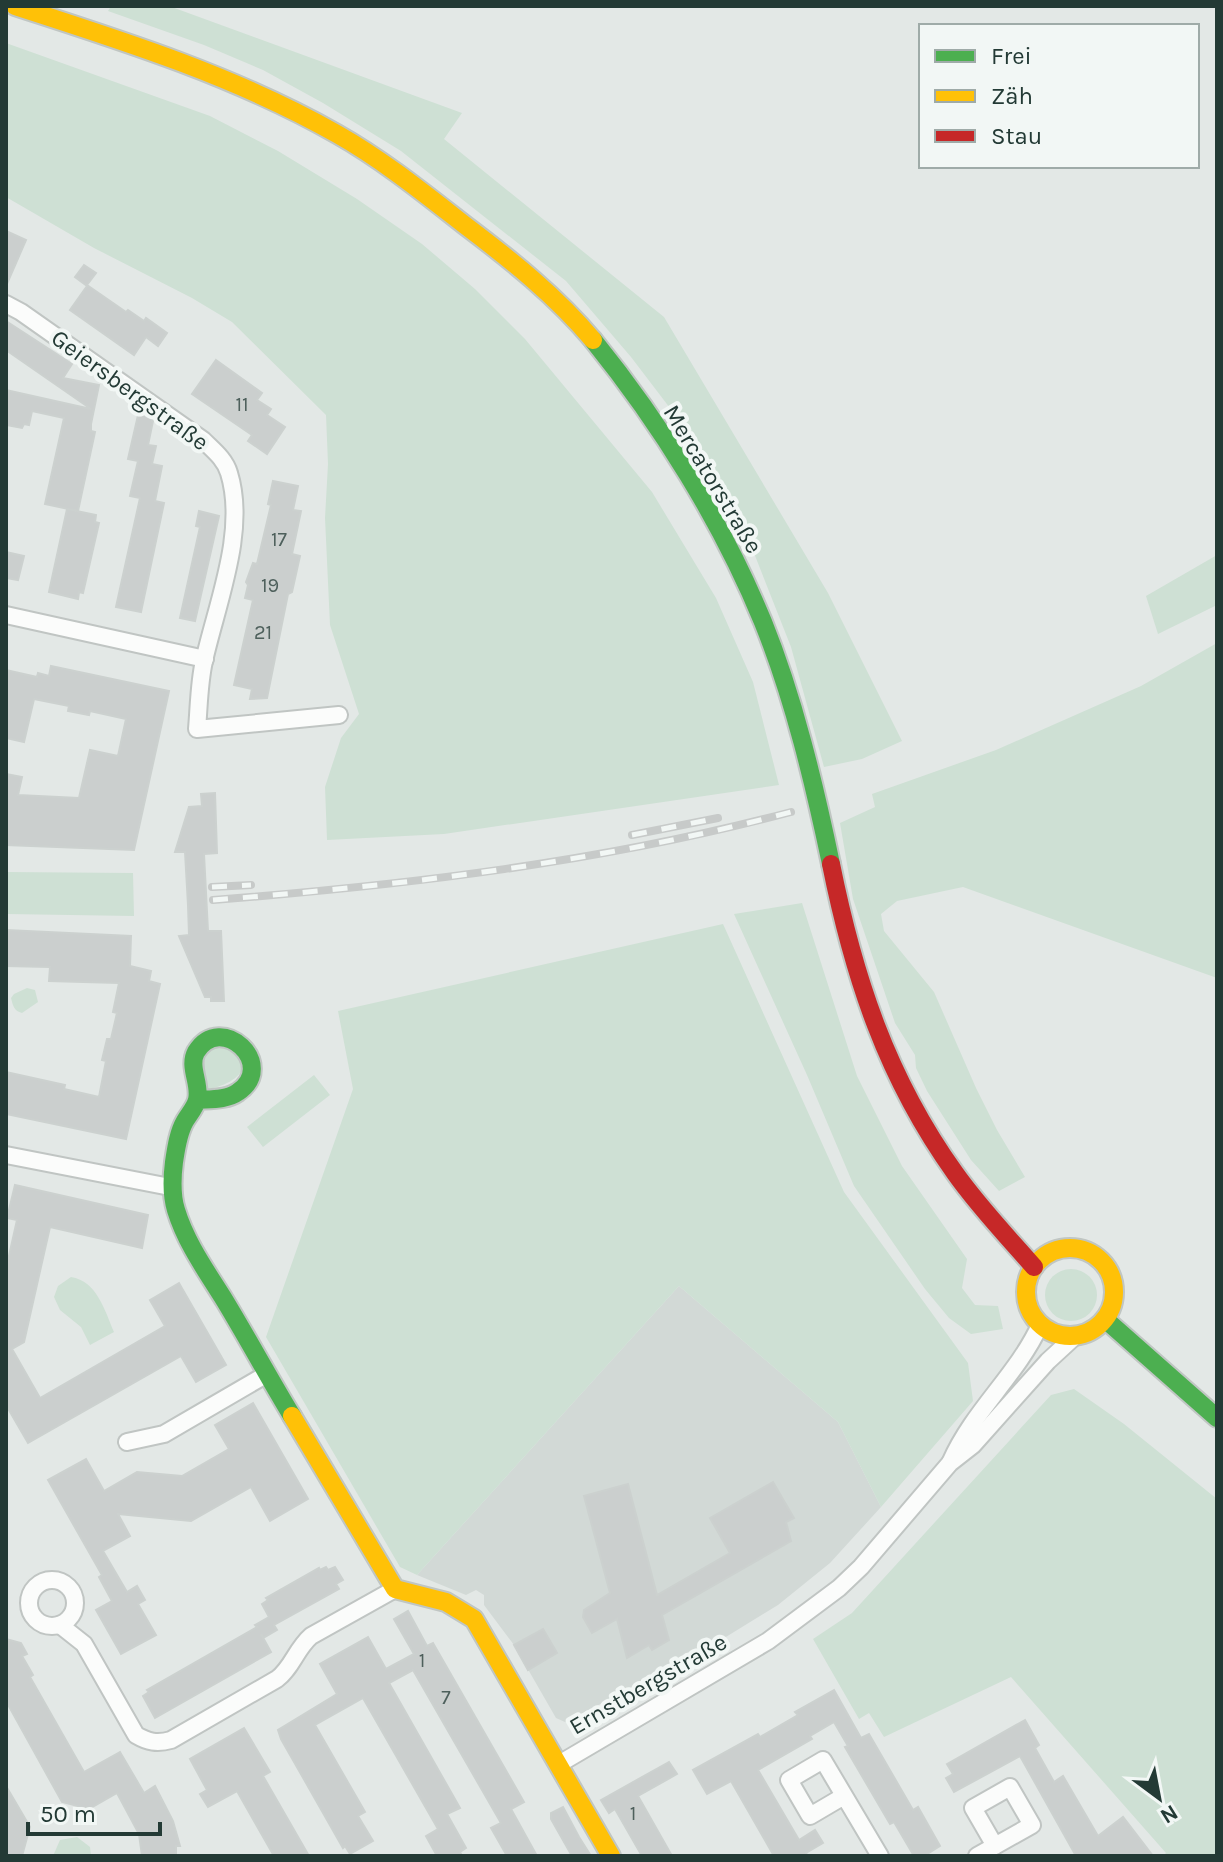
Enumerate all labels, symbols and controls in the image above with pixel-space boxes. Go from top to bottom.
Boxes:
legend [919,24,1199,168]
text: Frei [991,42,1032,70]
text: Zäh [991,82,1033,110]
text: Stau [991,122,1042,150]
street label: Geiersbergstraße [46,324,214,456]
house number: 11 [235,393,249,416]
street label: Mercatorstraße [658,400,768,558]
house number: 17 [271,528,288,551]
house number: 19 [261,574,279,597]
house number: 21 [254,621,272,644]
street label: Ernstbergstraße [564,1628,732,1740]
house number: 1 [419,1649,425,1672]
house number: 7 [441,1686,451,1709]
north arrow [1119,1758,1199,1838]
scale bar [28,1786,160,1836]
text: N [1155,1799,1183,1829]
text: 50 m [40,1800,96,1828]
house number: 1 [630,1802,636,1825]

